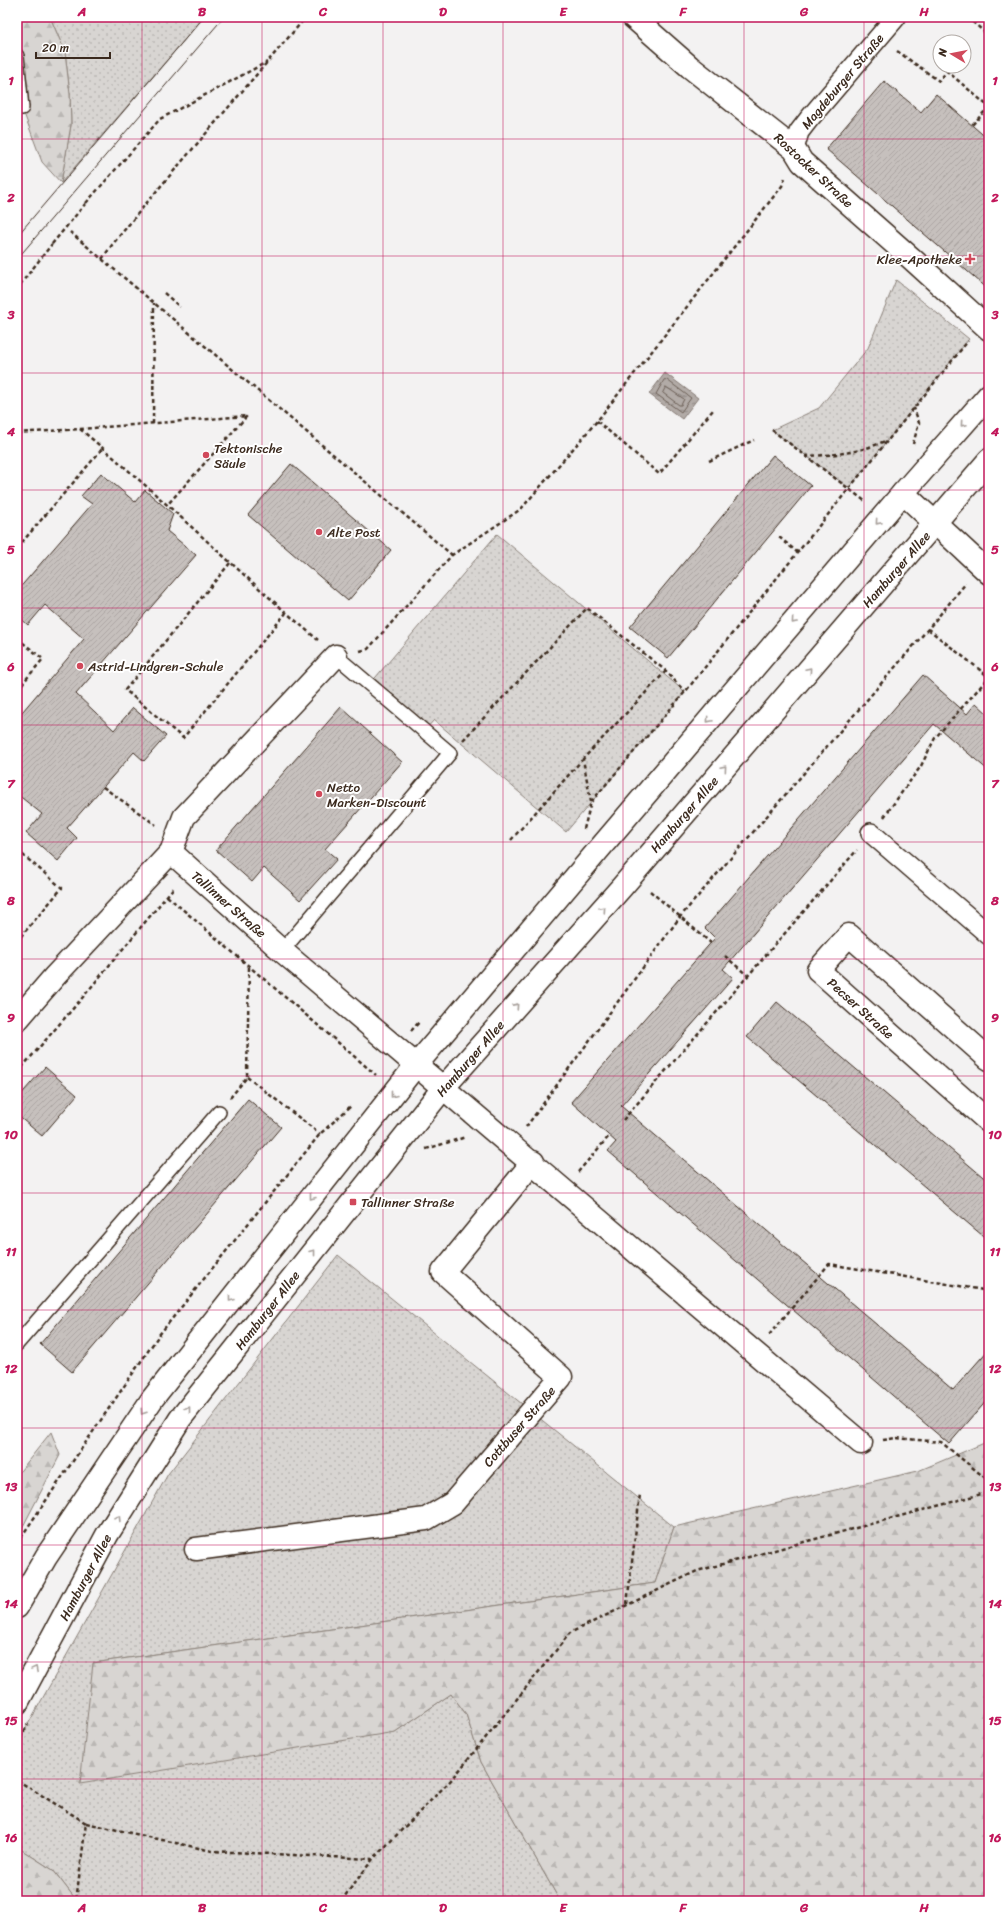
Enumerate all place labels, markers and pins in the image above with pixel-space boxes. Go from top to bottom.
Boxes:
place label: Klee-Apotheke [877,248,962,271]
marker: Klee-Apotheke [965,254,975,264]
place label: Tektonische Säule [214,437,283,475]
marker: Tektonische Säule [201,450,211,460]
place label: Alte Post [326,521,381,544]
marker: Alte Post [314,527,324,537]
place label: Astrid-Lindgren-Schule [87,655,224,678]
marker: Astrid-Lindgren-Schule [75,661,85,671]
place label: Netto Marken-Discount [327,776,427,814]
marker: Netto Marken-Discount [314,789,324,799]
place label: Tallinner Straße [361,1191,455,1214]
marker: Tallinner Straße [348,1197,358,1207]

